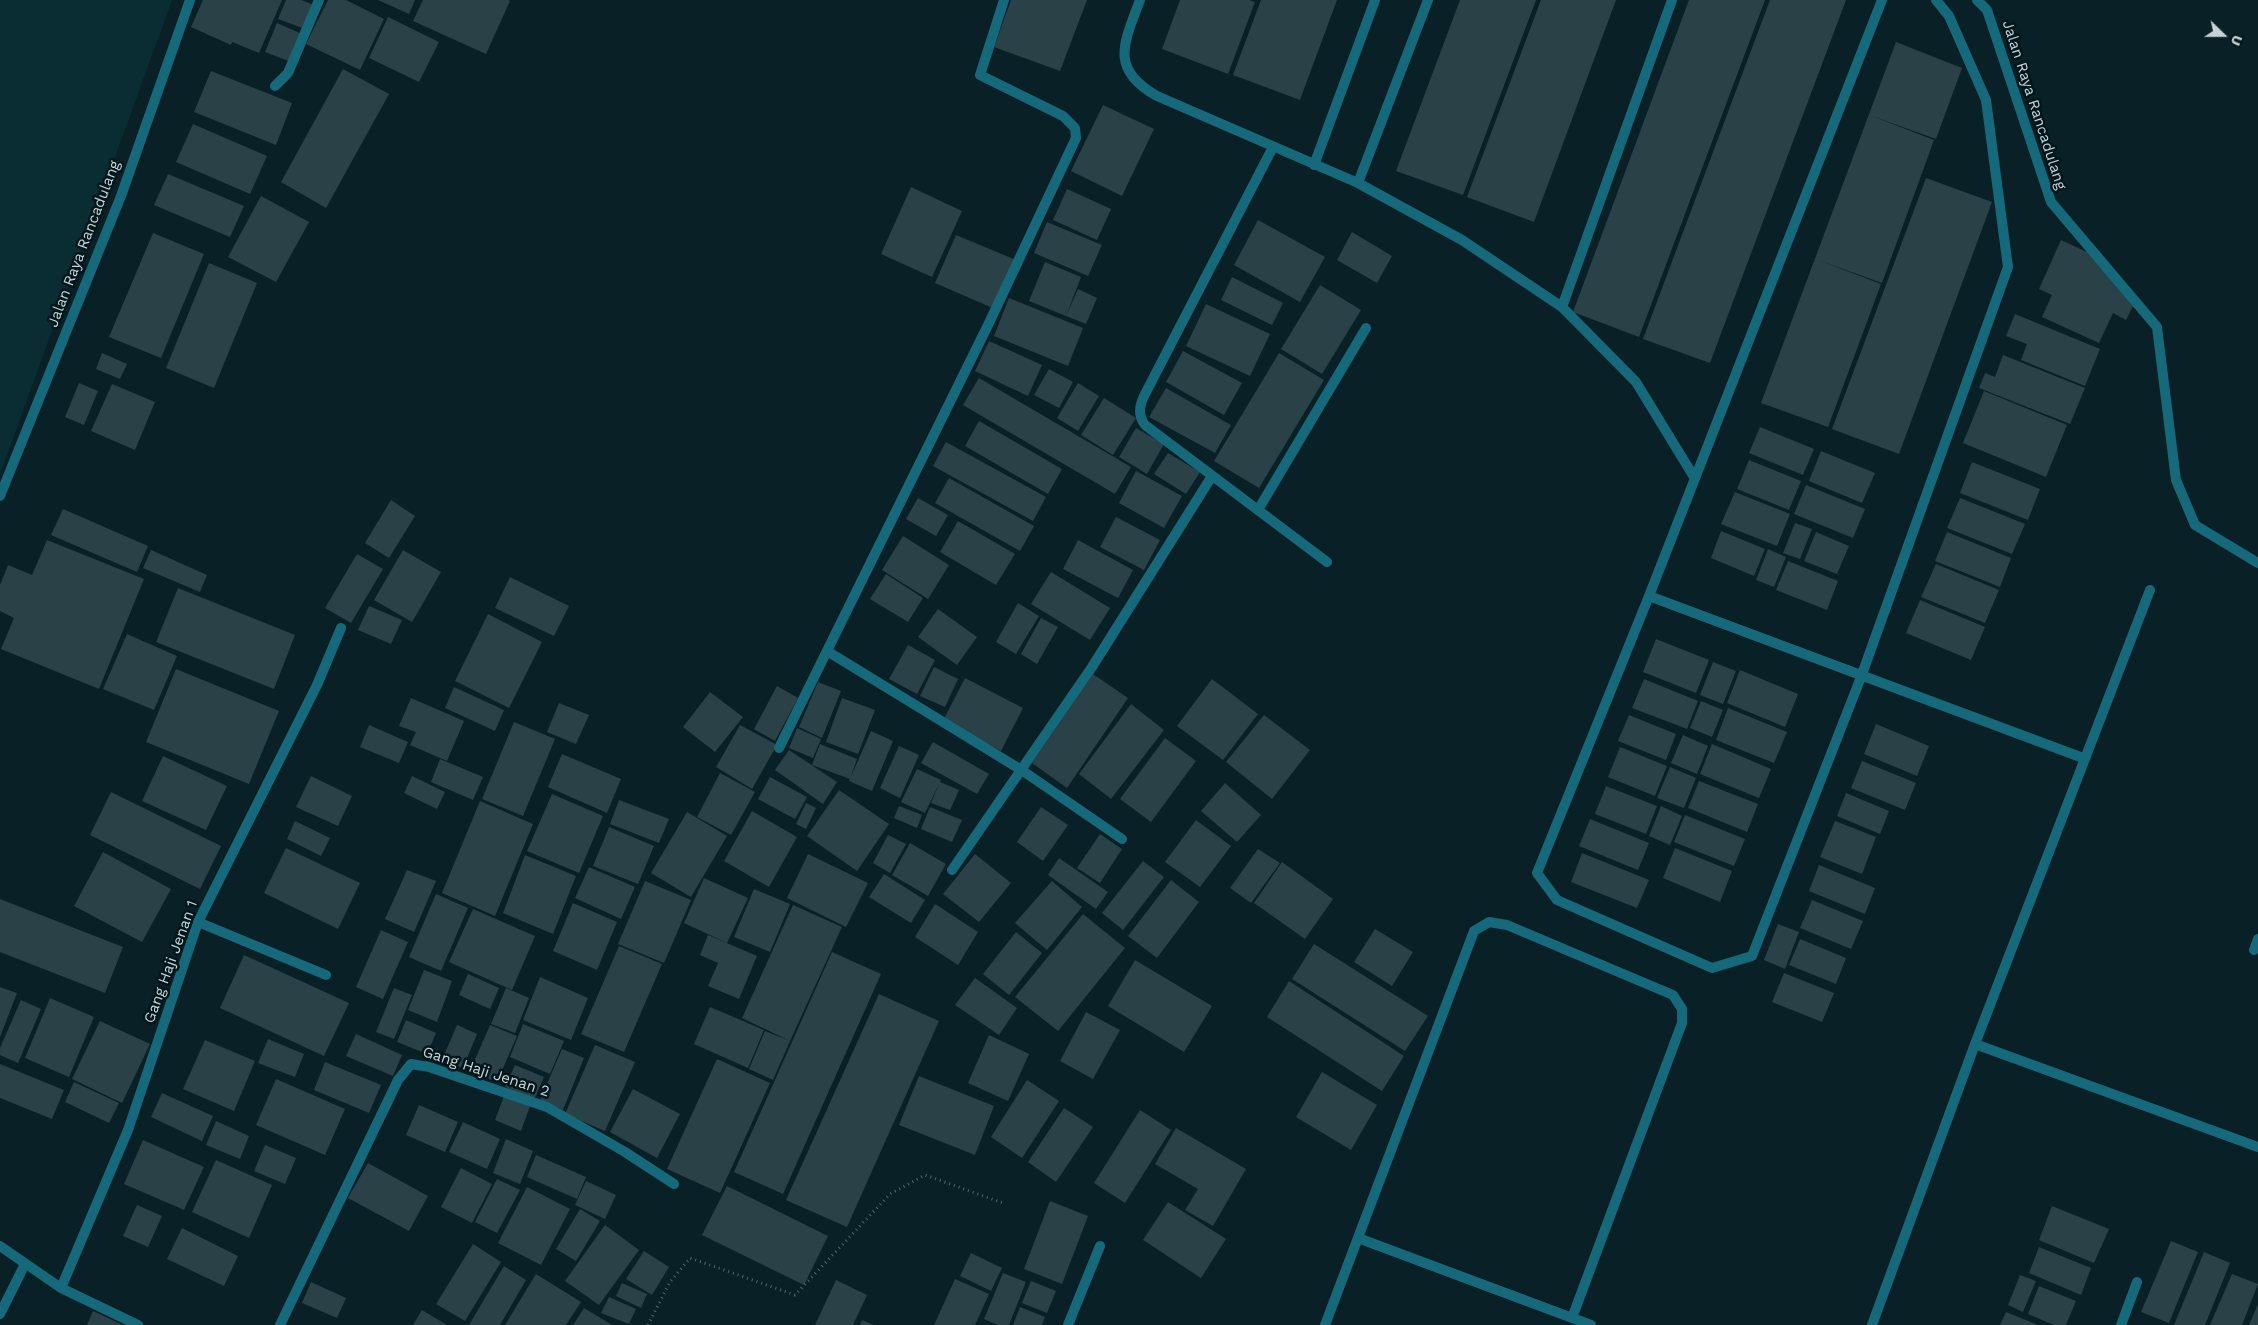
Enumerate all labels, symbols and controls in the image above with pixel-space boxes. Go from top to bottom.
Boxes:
north arrow [2198,10,2248,60]
street label: Jalan Raya Rancadulang [1998,18,2070,192]
text: U [2228,33,2246,48]
street label: Jalan Raya Rancadulang [44,158,124,330]
street label: Gang Haji Jenan 1 [140,898,202,1026]
street label: Gang Haji Jenan 2 [420,1043,552,1101]

